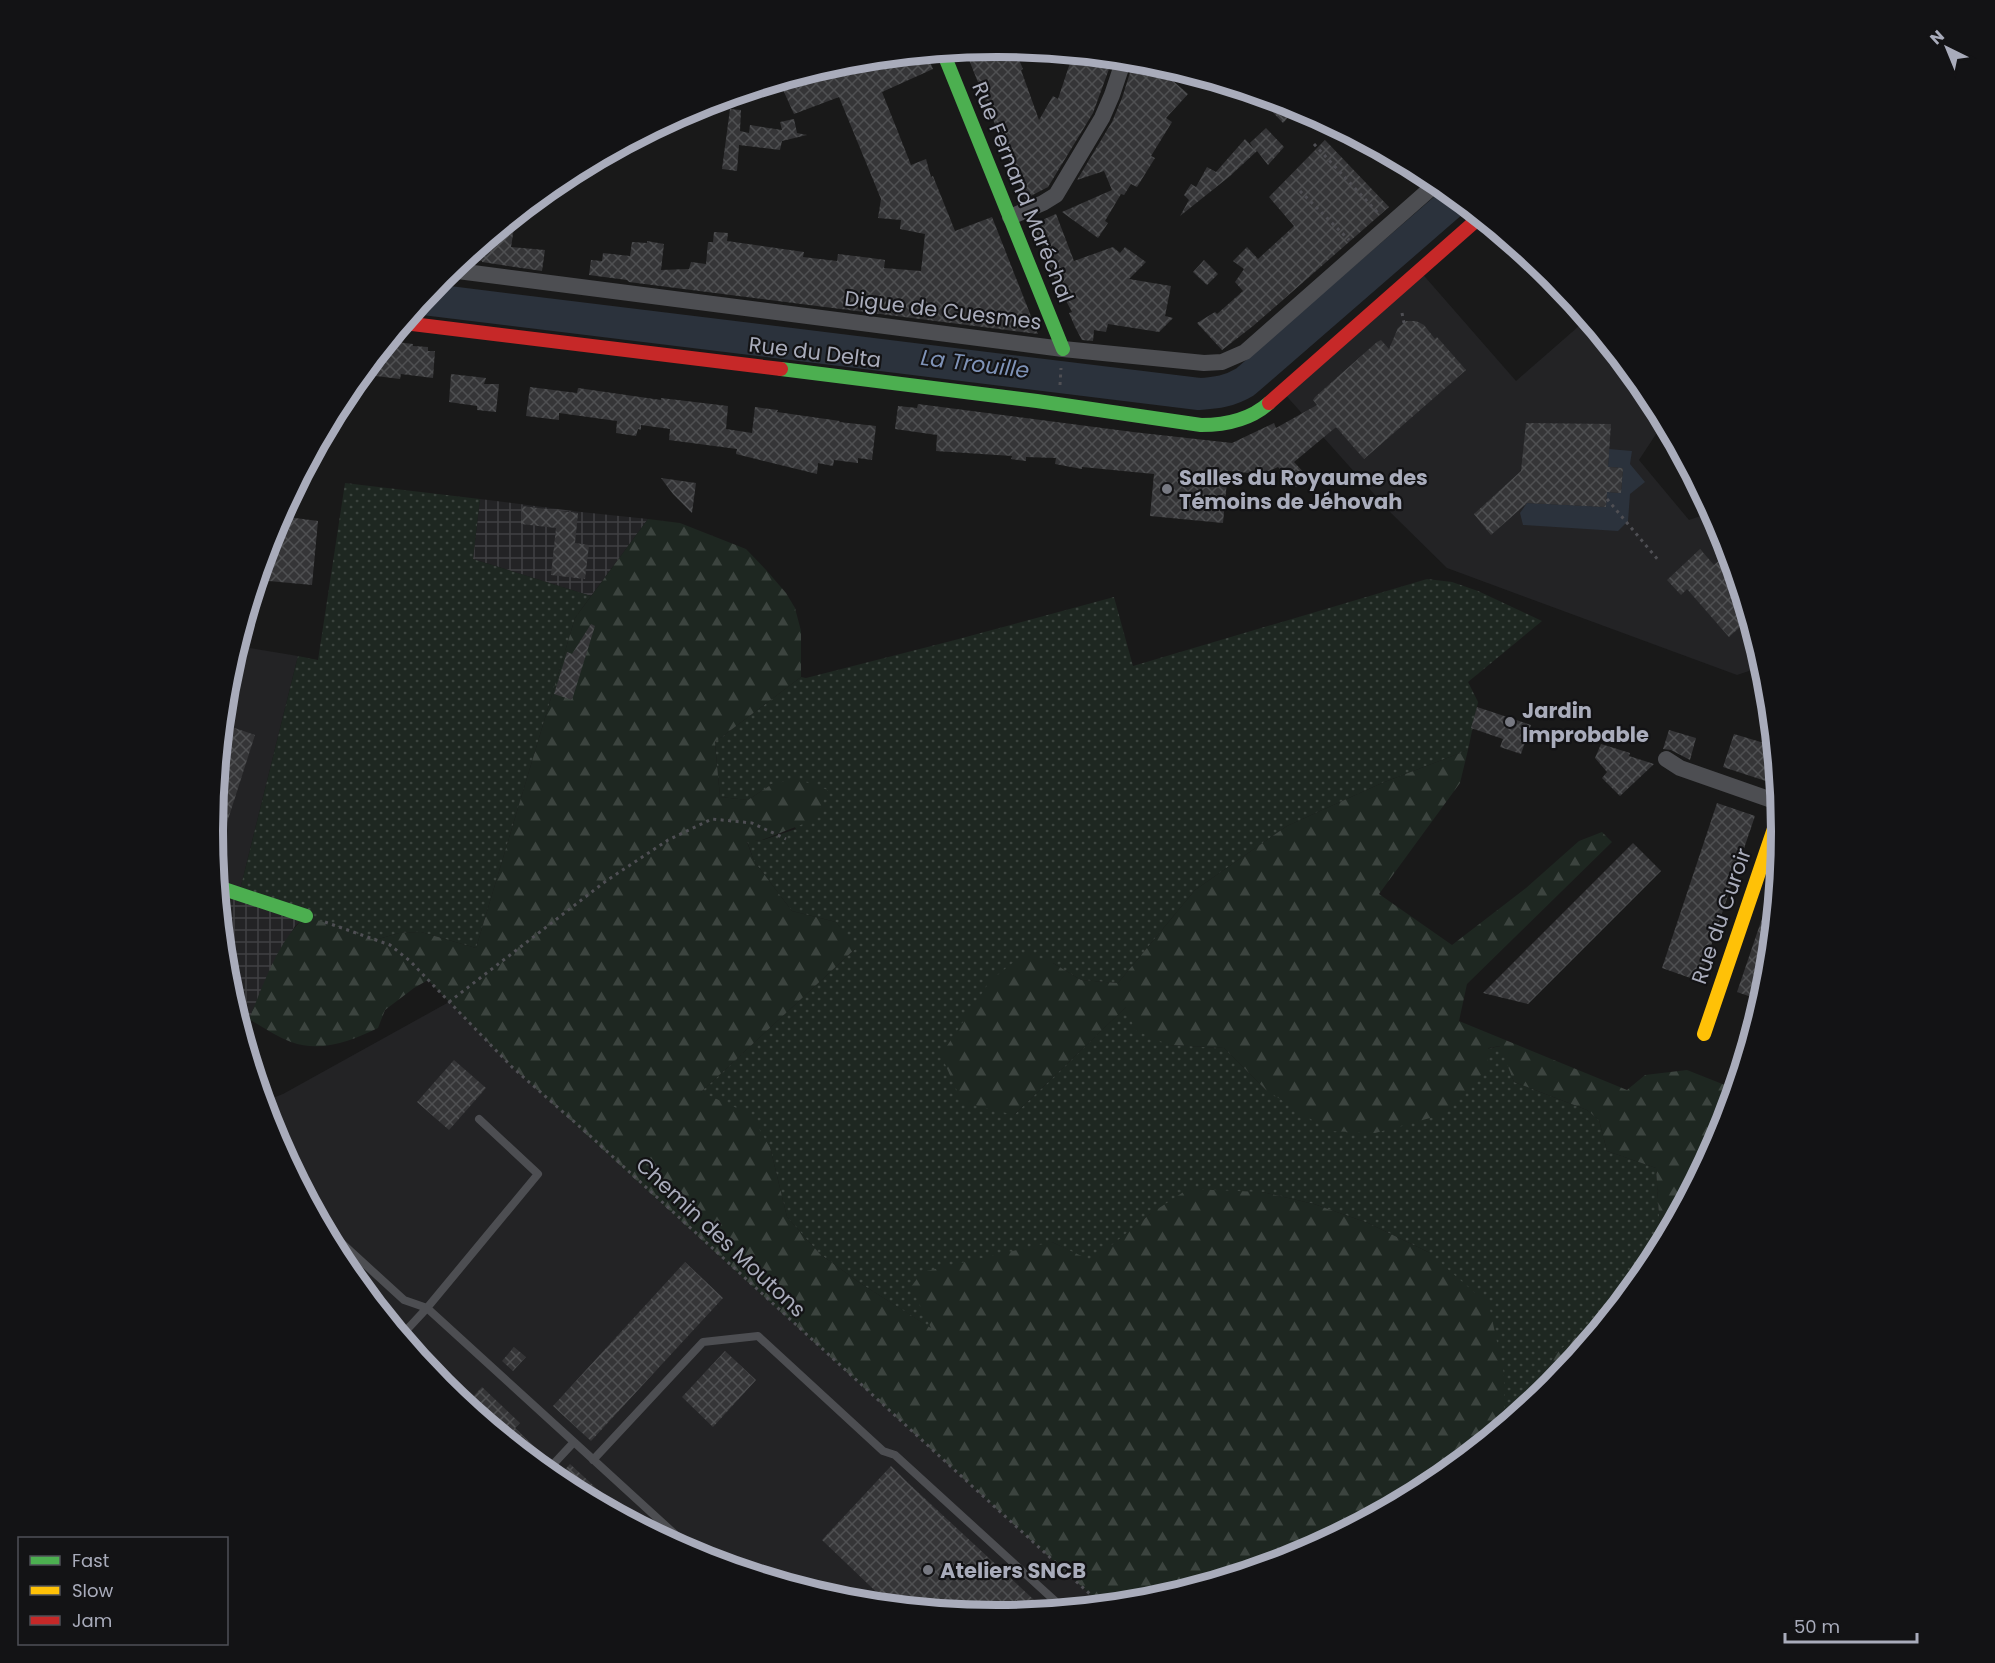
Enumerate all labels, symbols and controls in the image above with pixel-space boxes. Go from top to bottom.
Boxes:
north arrow [1917,18,1977,78]
text: N [1925,25,1949,50]
street label: Rue Fernand Maréchal [965,77,1081,307]
street label: Digue de Cuesmes [843,284,1043,336]
street label: Rue du Delta [747,330,883,374]
water label: La Trouille [919,342,1031,386]
place label: Salles du Royaume des Témoins de Jéhovah [1179,463,1428,516]
marker: Salles du Royaume des Témoins de Jéhovah [1160,482,1174,496]
place label: Jardin Improbable [1522,696,1649,749]
marker: Jardin Improbable [1503,715,1517,729]
street label: Rue du Curoir [1684,844,1758,988]
street label: Chemin des Moutons [630,1150,812,1324]
legend [18,1537,228,1645]
text: Fast [72,1548,109,1573]
place label: Ateliers SNCB [940,1556,1086,1585]
marker: Ateliers SNCB [921,1563,935,1577]
text: Slow [72,1578,114,1603]
scale bar [1785,1606,1917,1644]
text: Jam [72,1608,112,1633]
text: 50 m [1794,1614,1840,1639]

